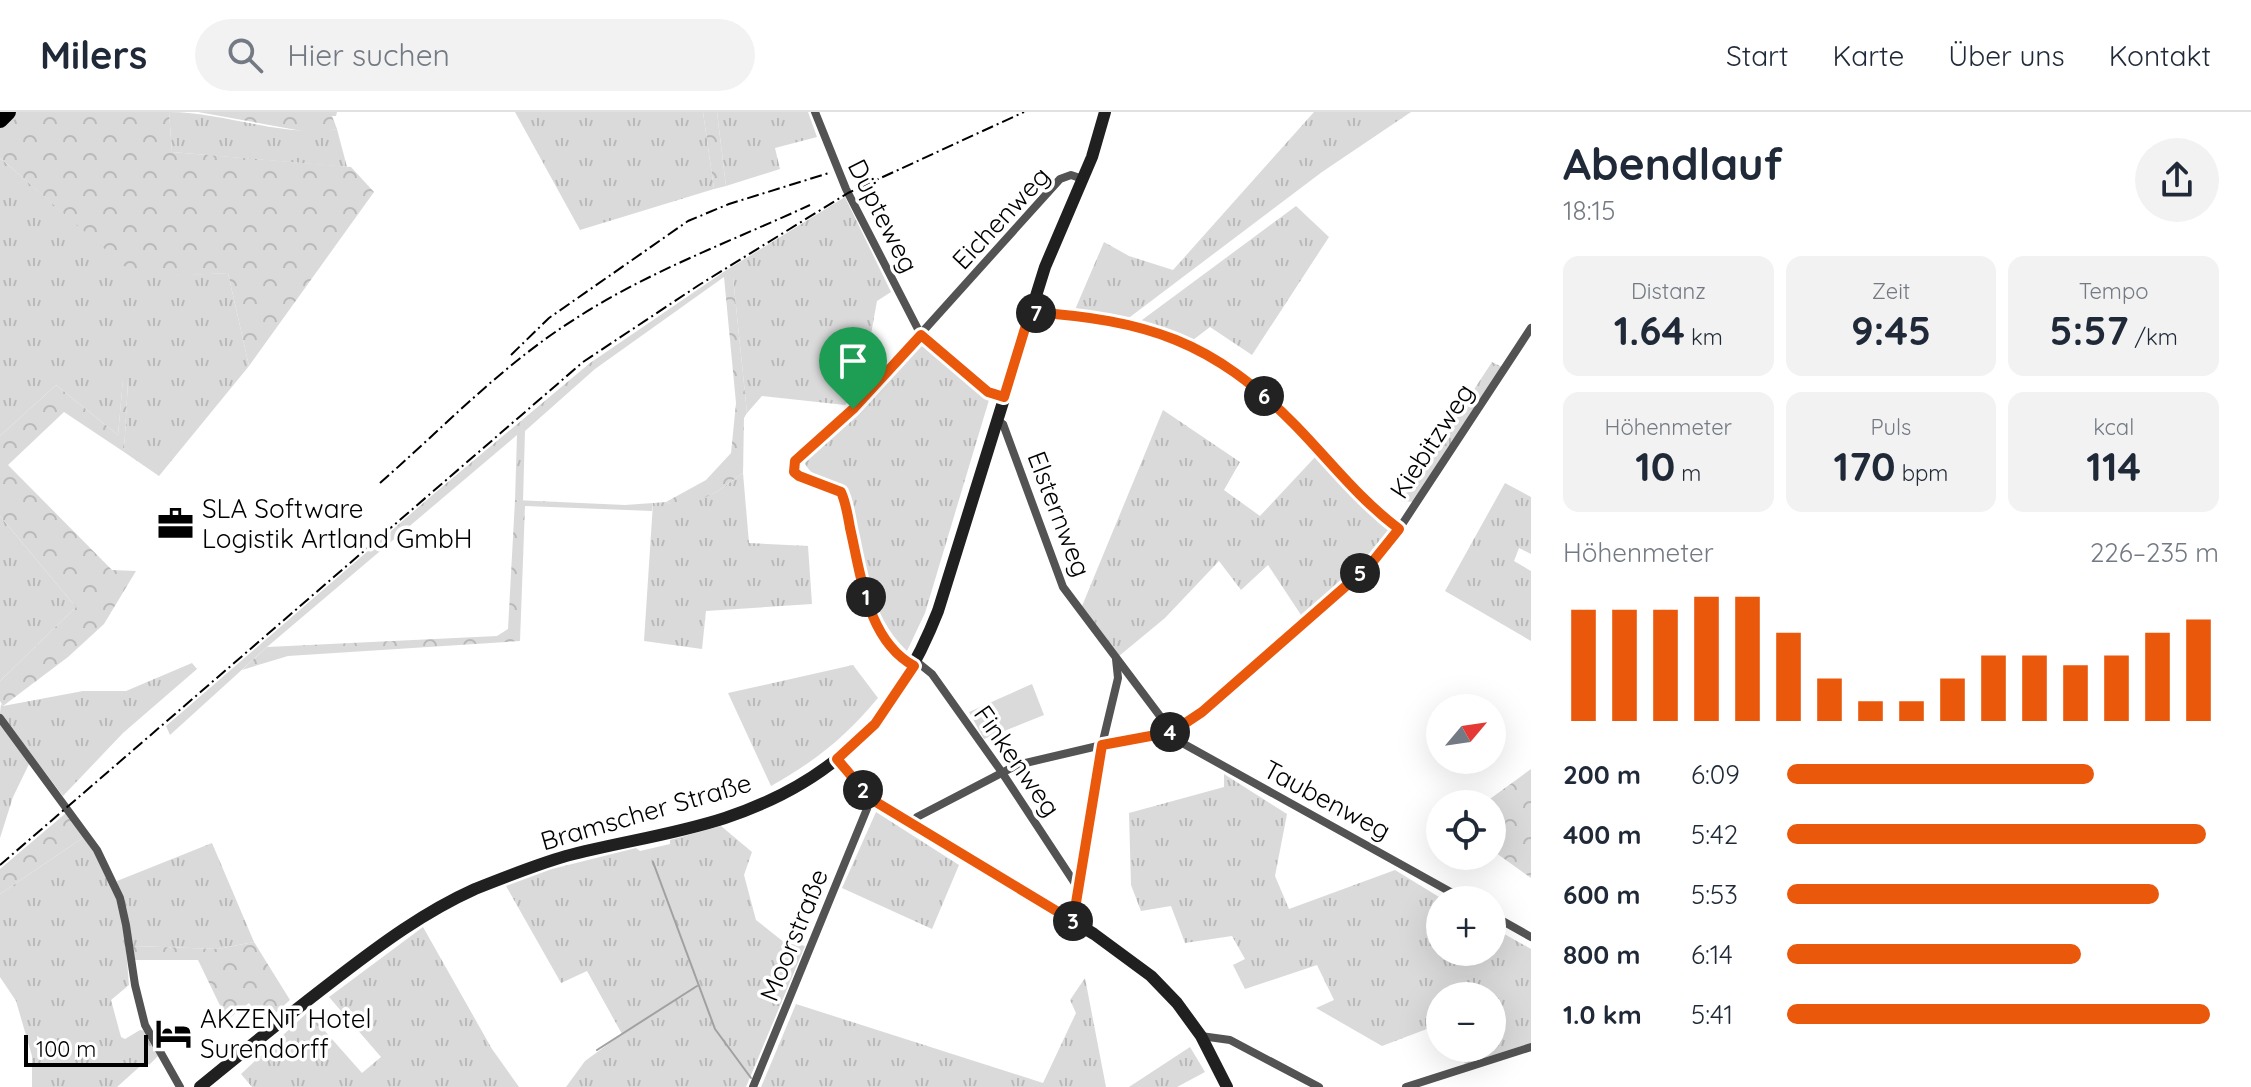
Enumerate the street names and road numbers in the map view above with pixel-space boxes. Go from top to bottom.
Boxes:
street label: Düpteweg [841,153,926,278]
street label: Eichenweg [945,159,1057,276]
street label: Kiebitzweg [1382,377,1481,505]
street label: Elsternweg [1020,446,1098,581]
street label: Finkenweg [967,699,1068,823]
street label: Taubenweg [1258,752,1396,847]
street label: Bramscher Straße [537,766,755,857]
street label: Moorstraße [752,864,835,1006]

